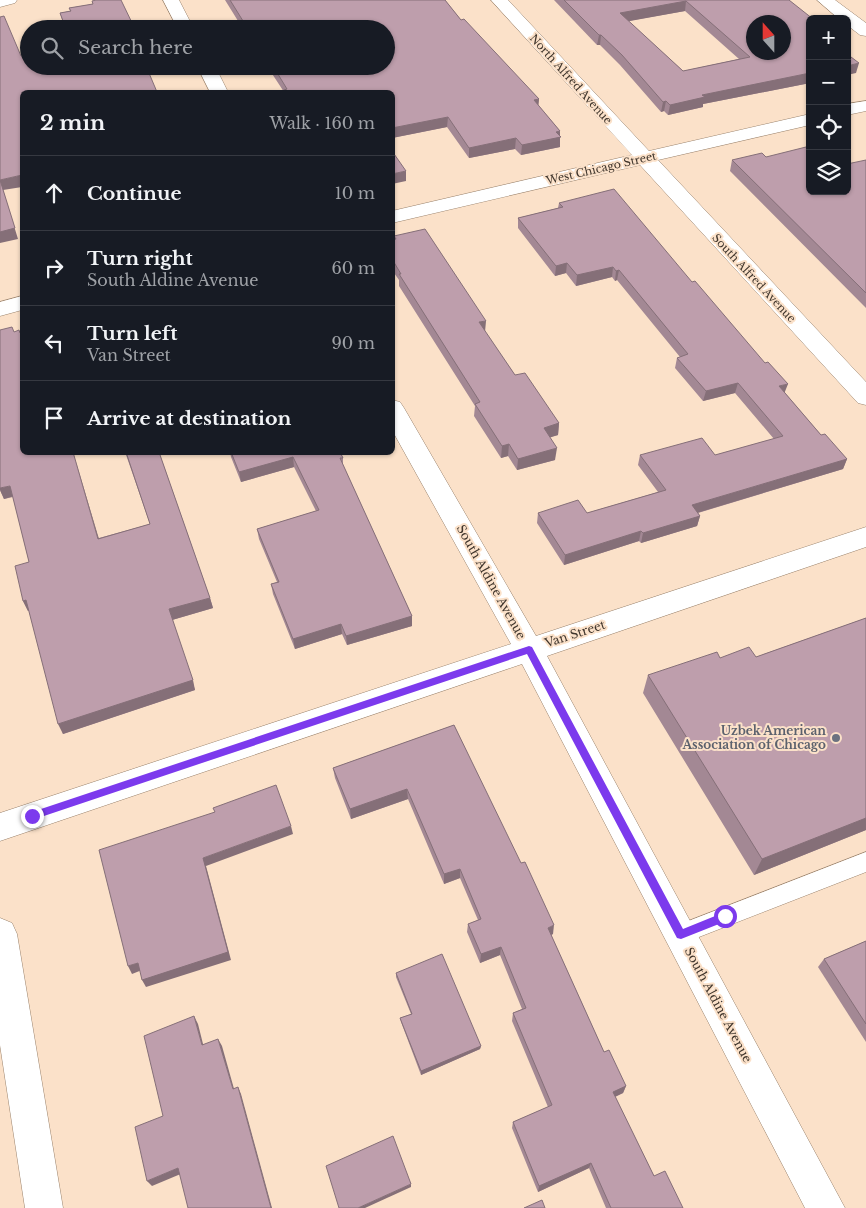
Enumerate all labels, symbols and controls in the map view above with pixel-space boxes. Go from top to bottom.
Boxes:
north arrow [746,15,791,60]
map controls [806,15,851,195]
button: + [806,15,851,60]
search box [20,20,395,75]
street label: North Alfred Avenue [527,31,615,127]
icon: search [38,34,66,62]
text: Search here [78,36,193,59]
button: − [806,60,851,105]
button: locate [806,105,851,150]
text: 2 min [40,110,105,136]
text: Walk · 160 m [270,113,375,133]
street label: West Chicago Street [543,148,658,188]
button: layers [806,150,851,195]
icon: ahead [40,179,68,207]
text: Continue [87,182,182,205]
text: 10 m [335,183,375,203]
street label: South Alfred Avenue [709,231,799,325]
text: Turn right [87,247,193,270]
icon: right [40,254,68,282]
text: 60 m [332,258,375,278]
text: South Aldine Avenue [87,270,258,290]
text: Turn left [87,322,178,345]
icon: left [40,329,68,357]
text: 90 m [332,333,375,353]
text: Van Street [87,345,171,365]
icon: arrive [40,404,68,432]
text: Arrive at destination [87,407,291,430]
street label: South Aldine Avenue [454,522,529,642]
street label: Van Street [542,617,607,651]
place label: Uzbek American Association of Chicago [681,723,826,752]
marker: Uzbek American Association of Chicago [830,732,842,744]
route end [21,805,44,828]
route start [714,905,737,928]
street label: South Aldine Avenue [682,944,755,1065]

